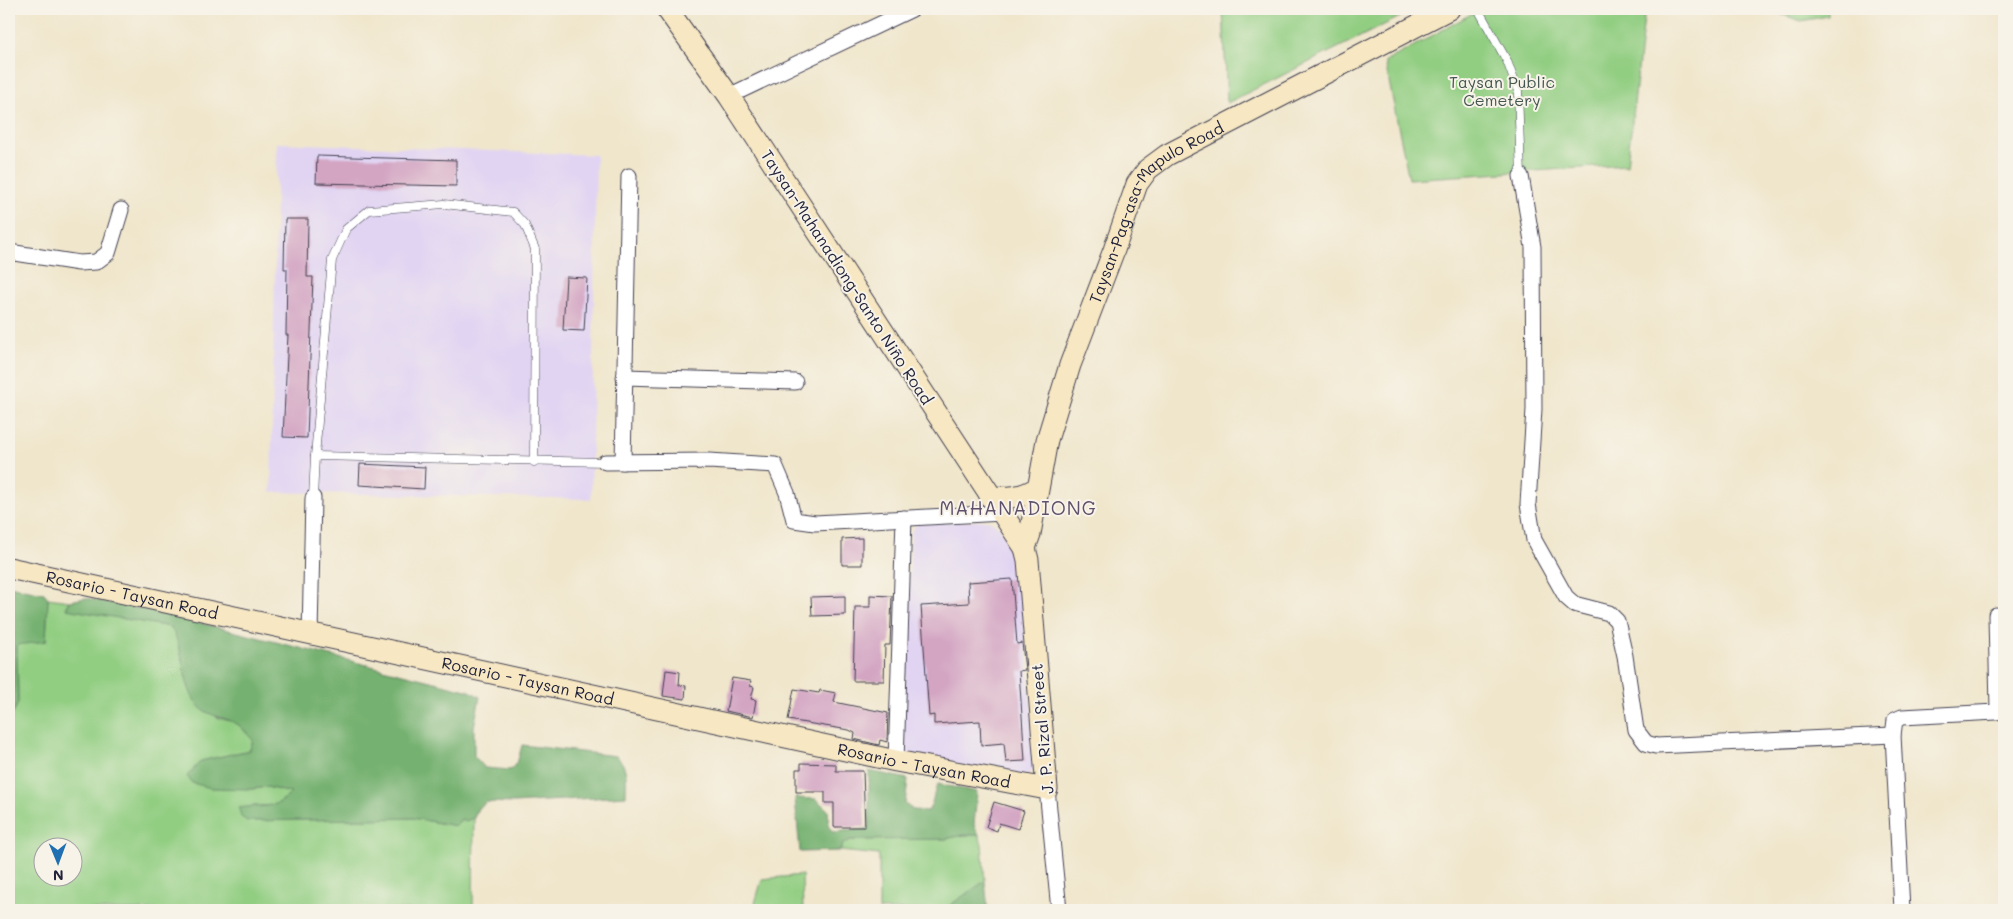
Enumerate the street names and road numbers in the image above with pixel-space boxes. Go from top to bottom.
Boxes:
street label: Taysan-Pag-asa-Mapulo Road [1084,117,1227,306]
street label: Taysan-Mahanadiong-Santo Niño Road [757,145,938,408]
street label: Rosario - Taysan Road [44,565,220,623]
street label: Rosario - Taysan Road [440,651,616,709]
street label: J. P. Rizal Street [1025,663,1058,795]
street label: Rosario - Taysan Road [836,738,1012,792]

